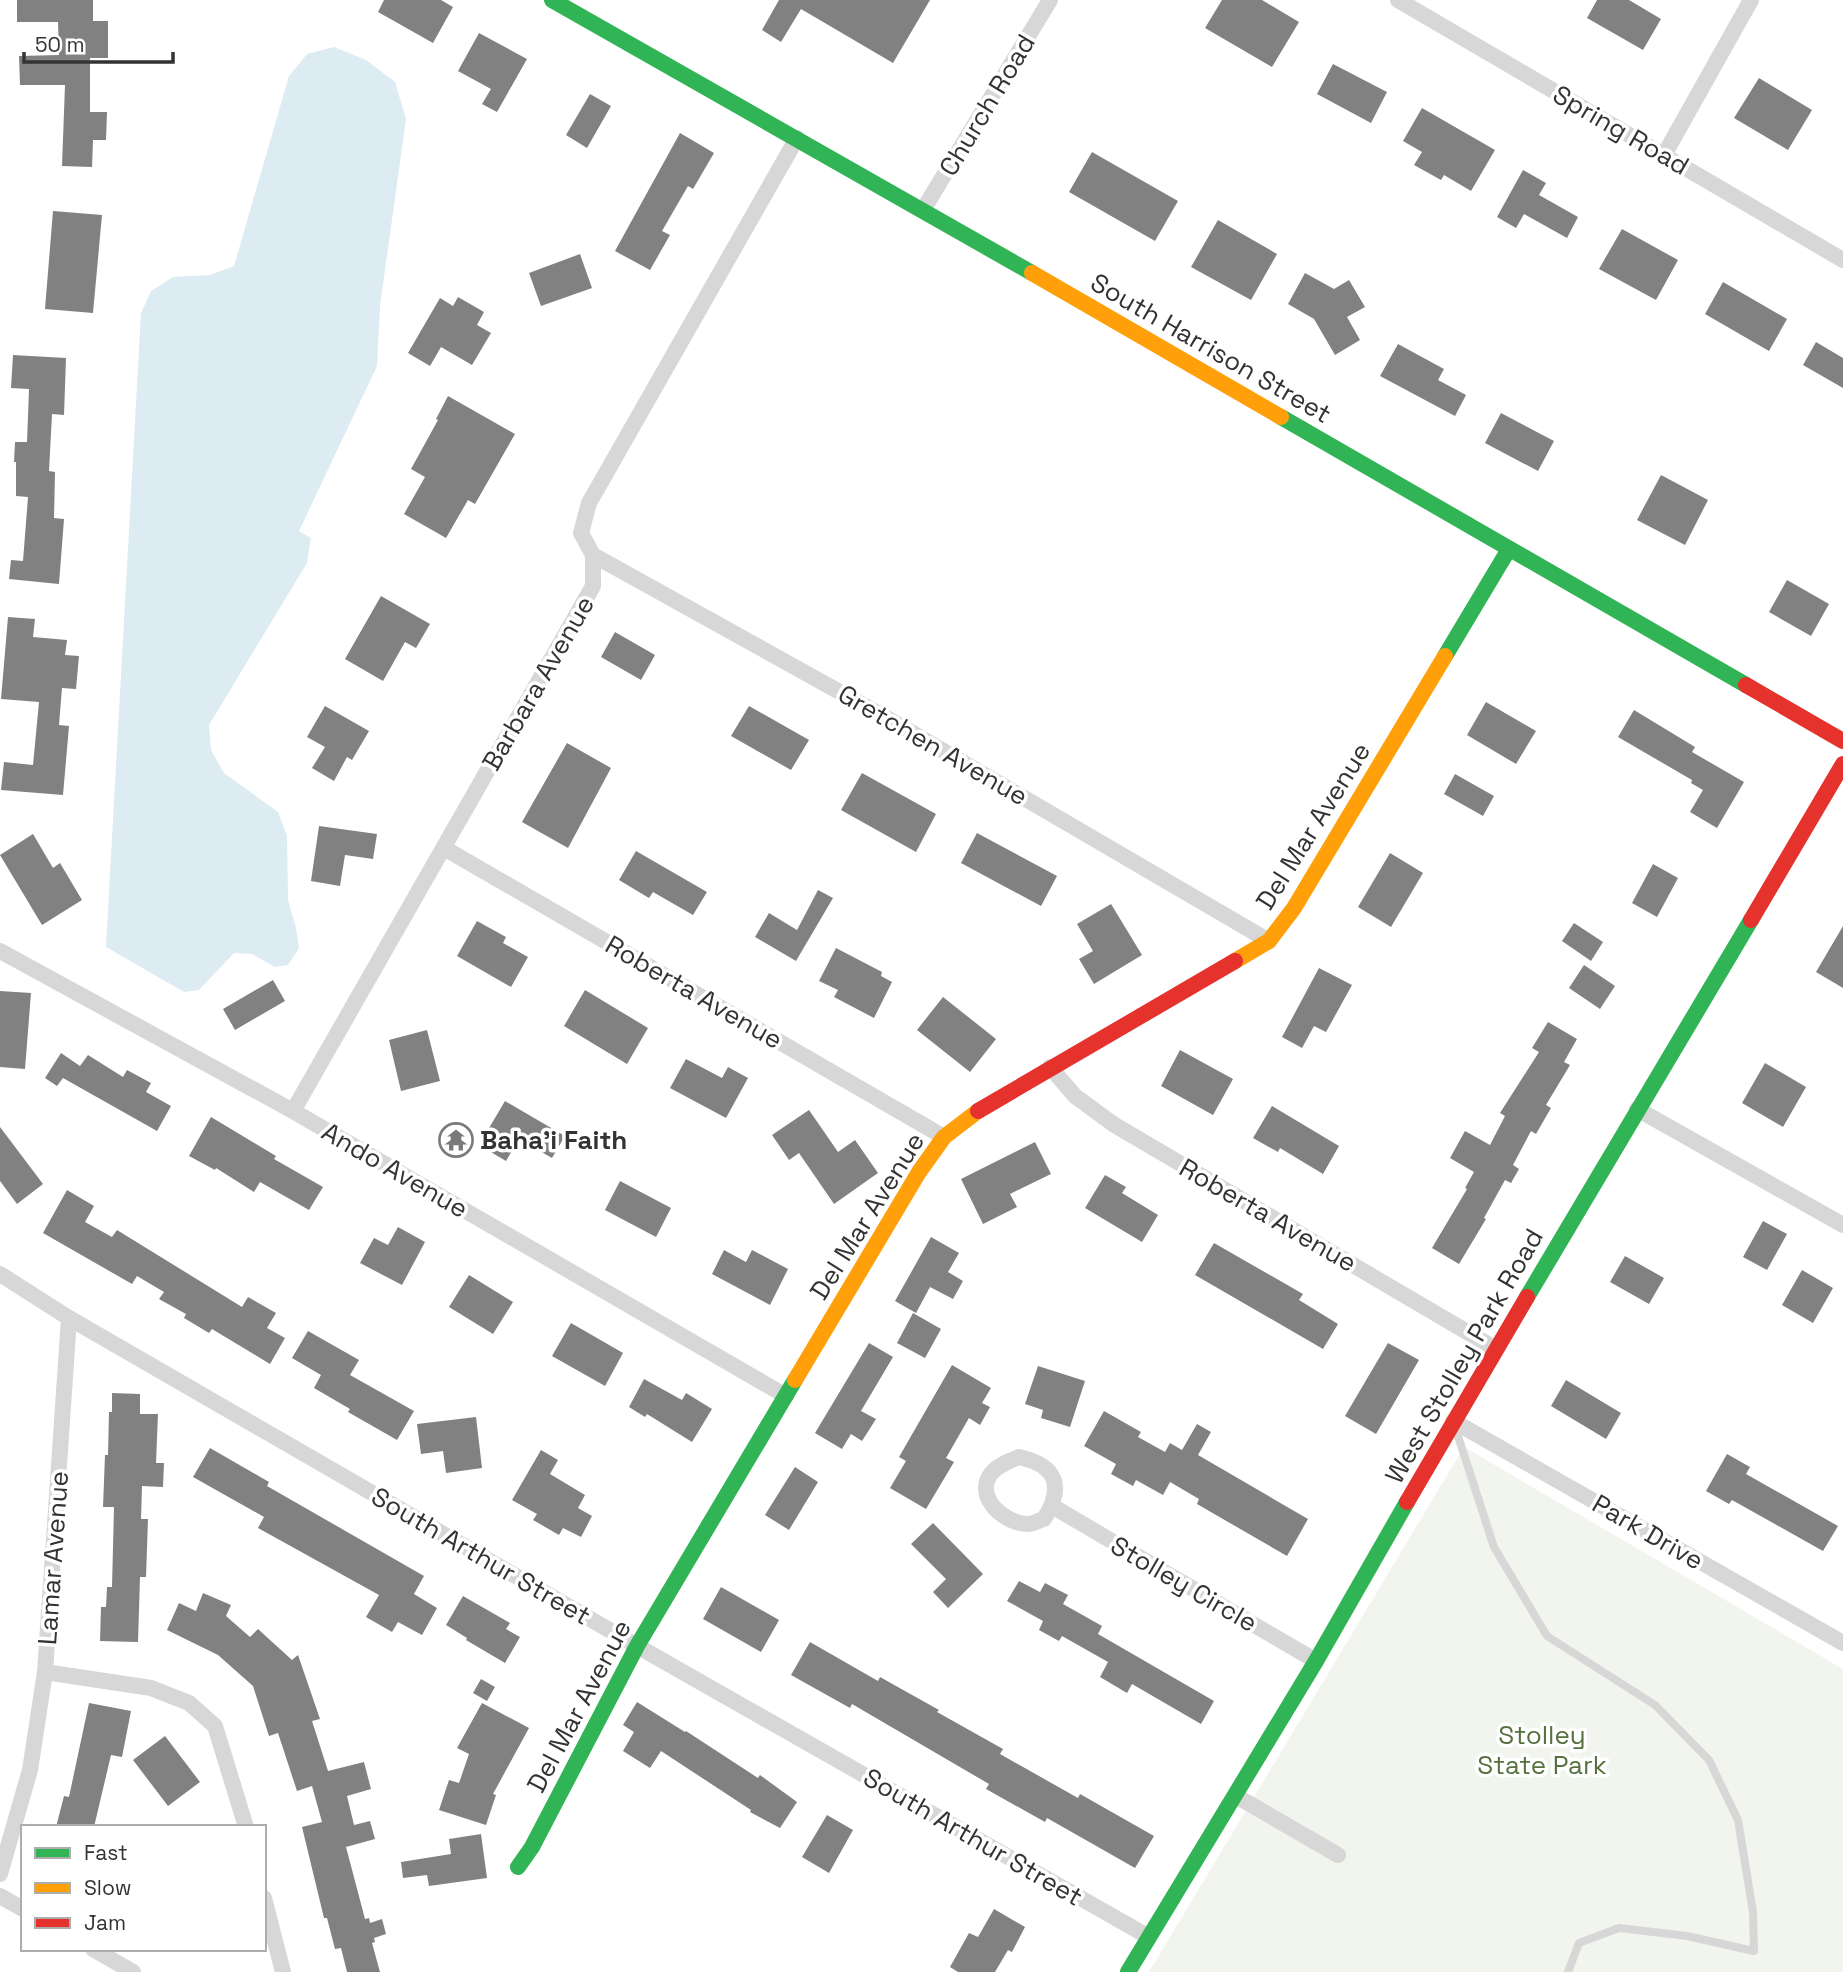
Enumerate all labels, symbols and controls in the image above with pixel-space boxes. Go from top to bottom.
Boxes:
scale bar [24,21,173,65]
street label: Church Road [931,28,1043,182]
text: 50 m [35,31,85,58]
street label: Spring Road [1547,77,1695,183]
street label: South Harrison Street [1085,265,1337,431]
street label: Barbara Avenue [474,590,602,776]
street label: Gretchen Avenue [832,677,1034,813]
street label: Del Mar Avenue [1248,736,1378,916]
street label: Roberta Avenue [599,927,789,1057]
street label: Ando Avenue [316,1114,474,1226]
temple icon: Baha'i Faith [437,1121,475,1159]
place label: Baha'i Faith [480,1123,627,1157]
street label: Del Mar Avenue [802,1126,932,1306]
street label: Roberta Avenue [1173,1150,1363,1280]
street label: West Stolley Park Road [1377,1223,1551,1489]
street label: Lamar Avenue [30,1470,76,1646]
street label: South Arthur Street [365,1479,597,1633]
street label: Park Drive [1586,1487,1710,1577]
street label: Stolley Circle [1105,1528,1263,1640]
street label: Del Mar Avenue [519,1614,639,1798]
park label: Stolley State Park [1477,1718,1607,1782]
street label: South Arthur Street [857,1760,1089,1914]
legend [21,1825,266,1951]
text: Fast [84,1839,128,1866]
text: Slow [84,1874,132,1901]
text: Jam [84,1909,126,1936]

